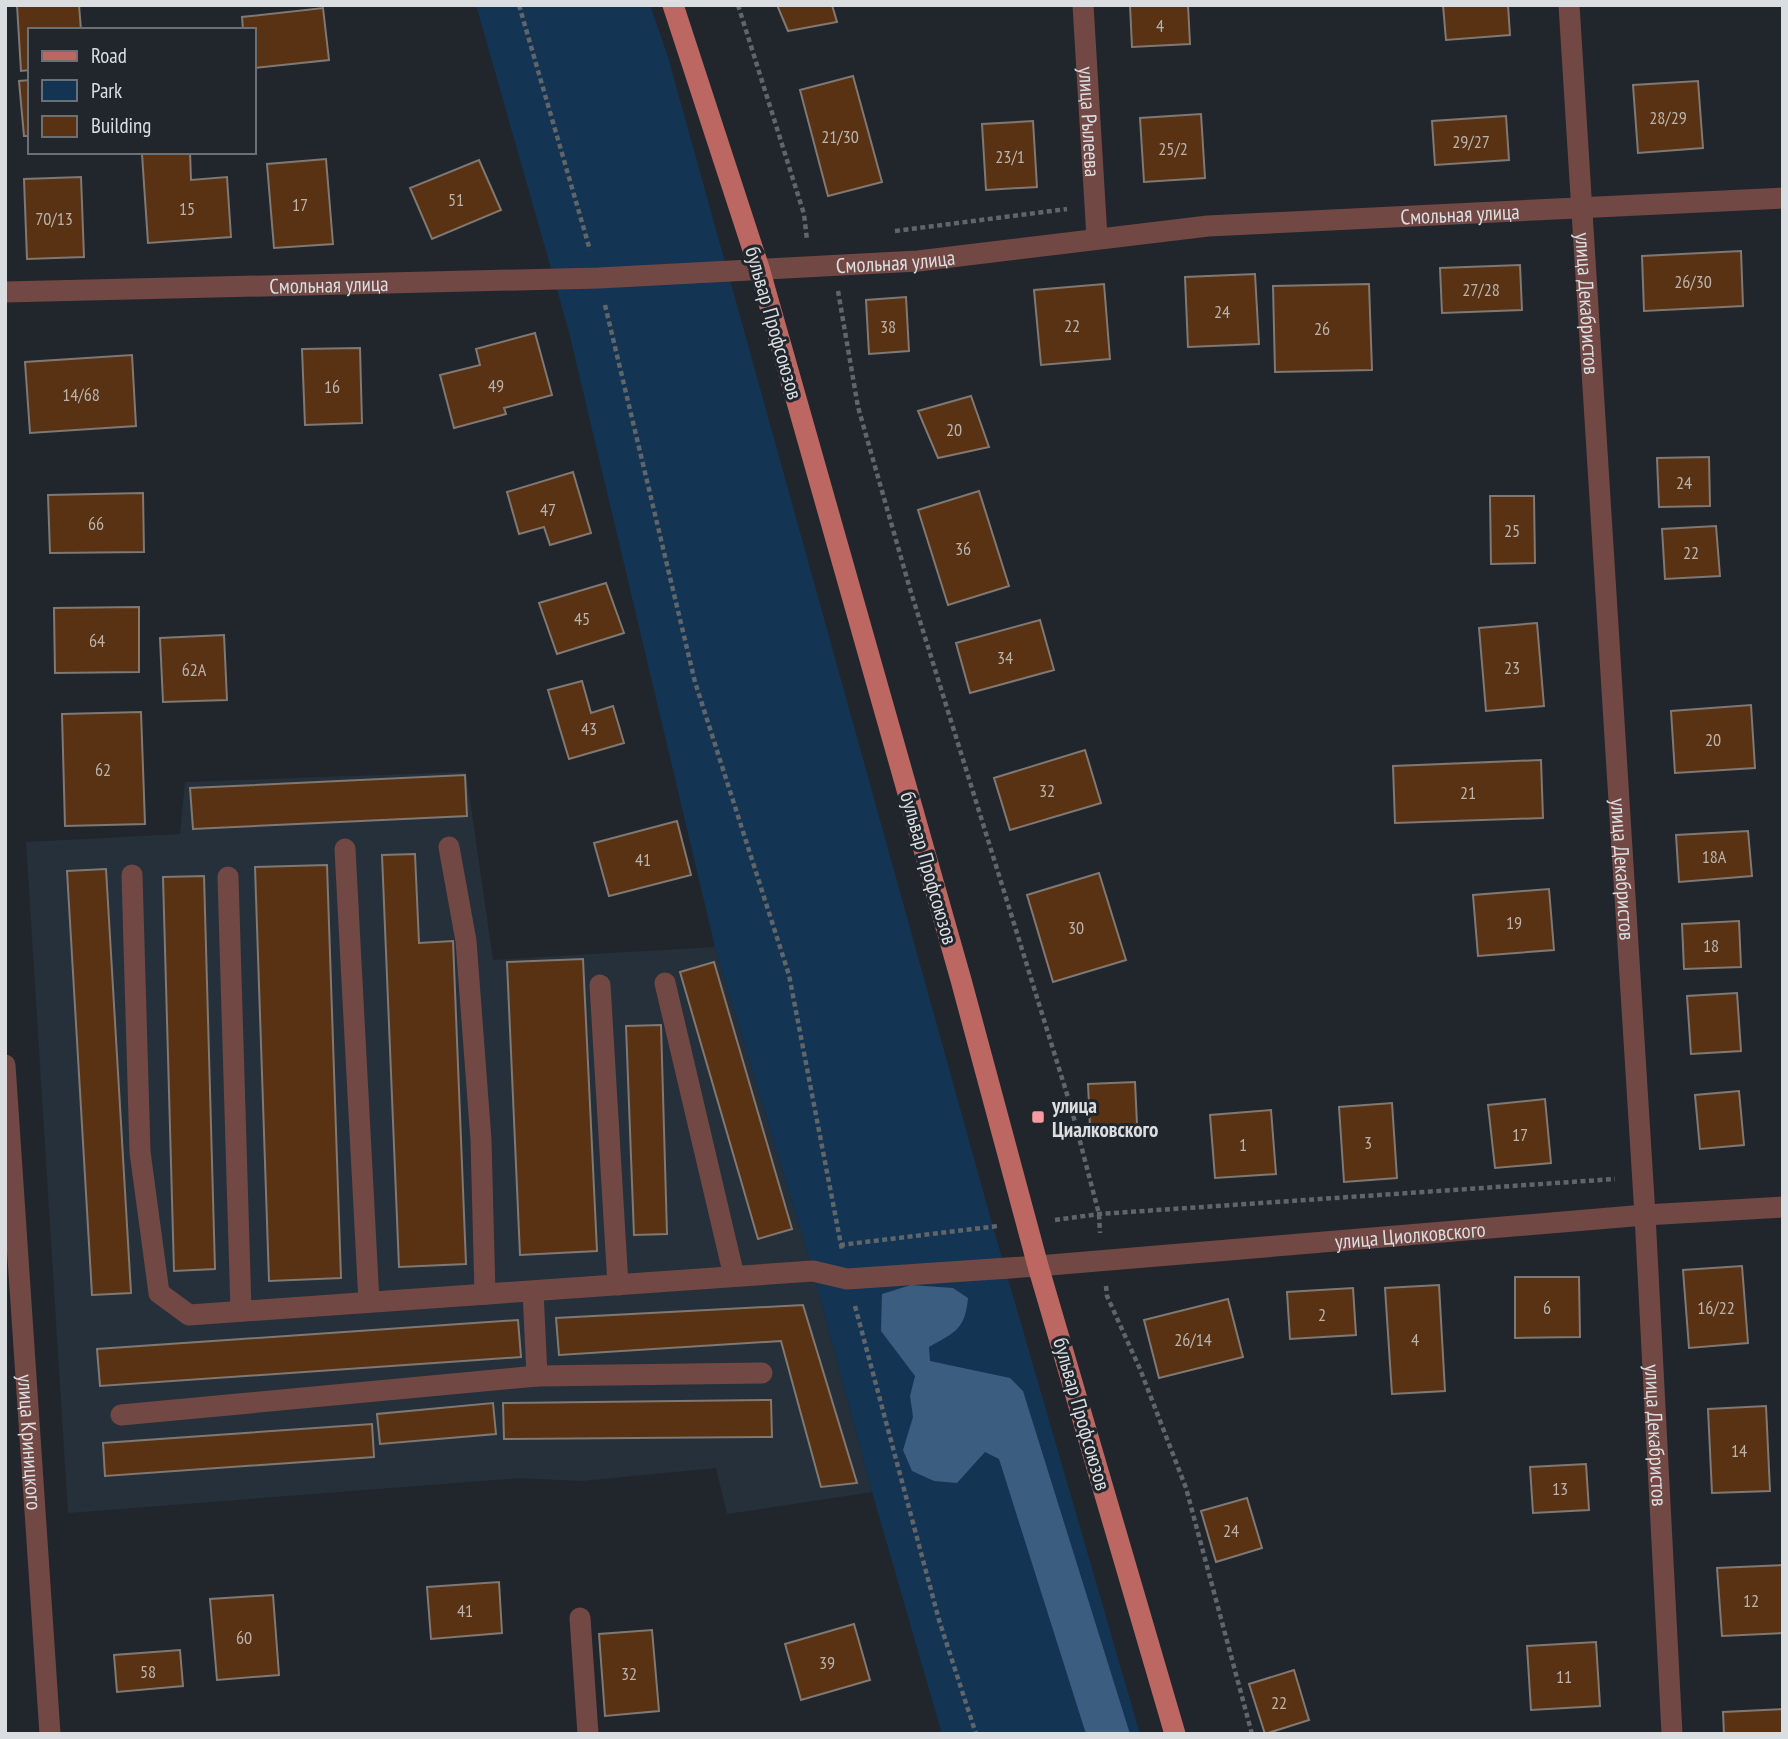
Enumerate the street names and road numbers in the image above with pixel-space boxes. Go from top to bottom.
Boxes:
street label: улица Рылеева [1073,66,1107,178]
street label: Смольная улица [1400,197,1520,230]
street label: улица Декабристов [1570,232,1606,375]
street label: Смольная улица [835,243,956,279]
street label: бульвар Профсоюзов [739,244,809,402]
street label: Смольная улица [269,269,389,299]
street label: бульвар Профсоюзов [894,789,964,947]
street label: улица Декабристов [1605,797,1641,941]
street label: улица Циолковского [1334,1215,1487,1255]
street label: бульвар Профсоюзов [1047,1335,1117,1493]
street label: улица Декабристов [1639,1364,1674,1507]
street label: улица Криницкого [12,1373,48,1511]

